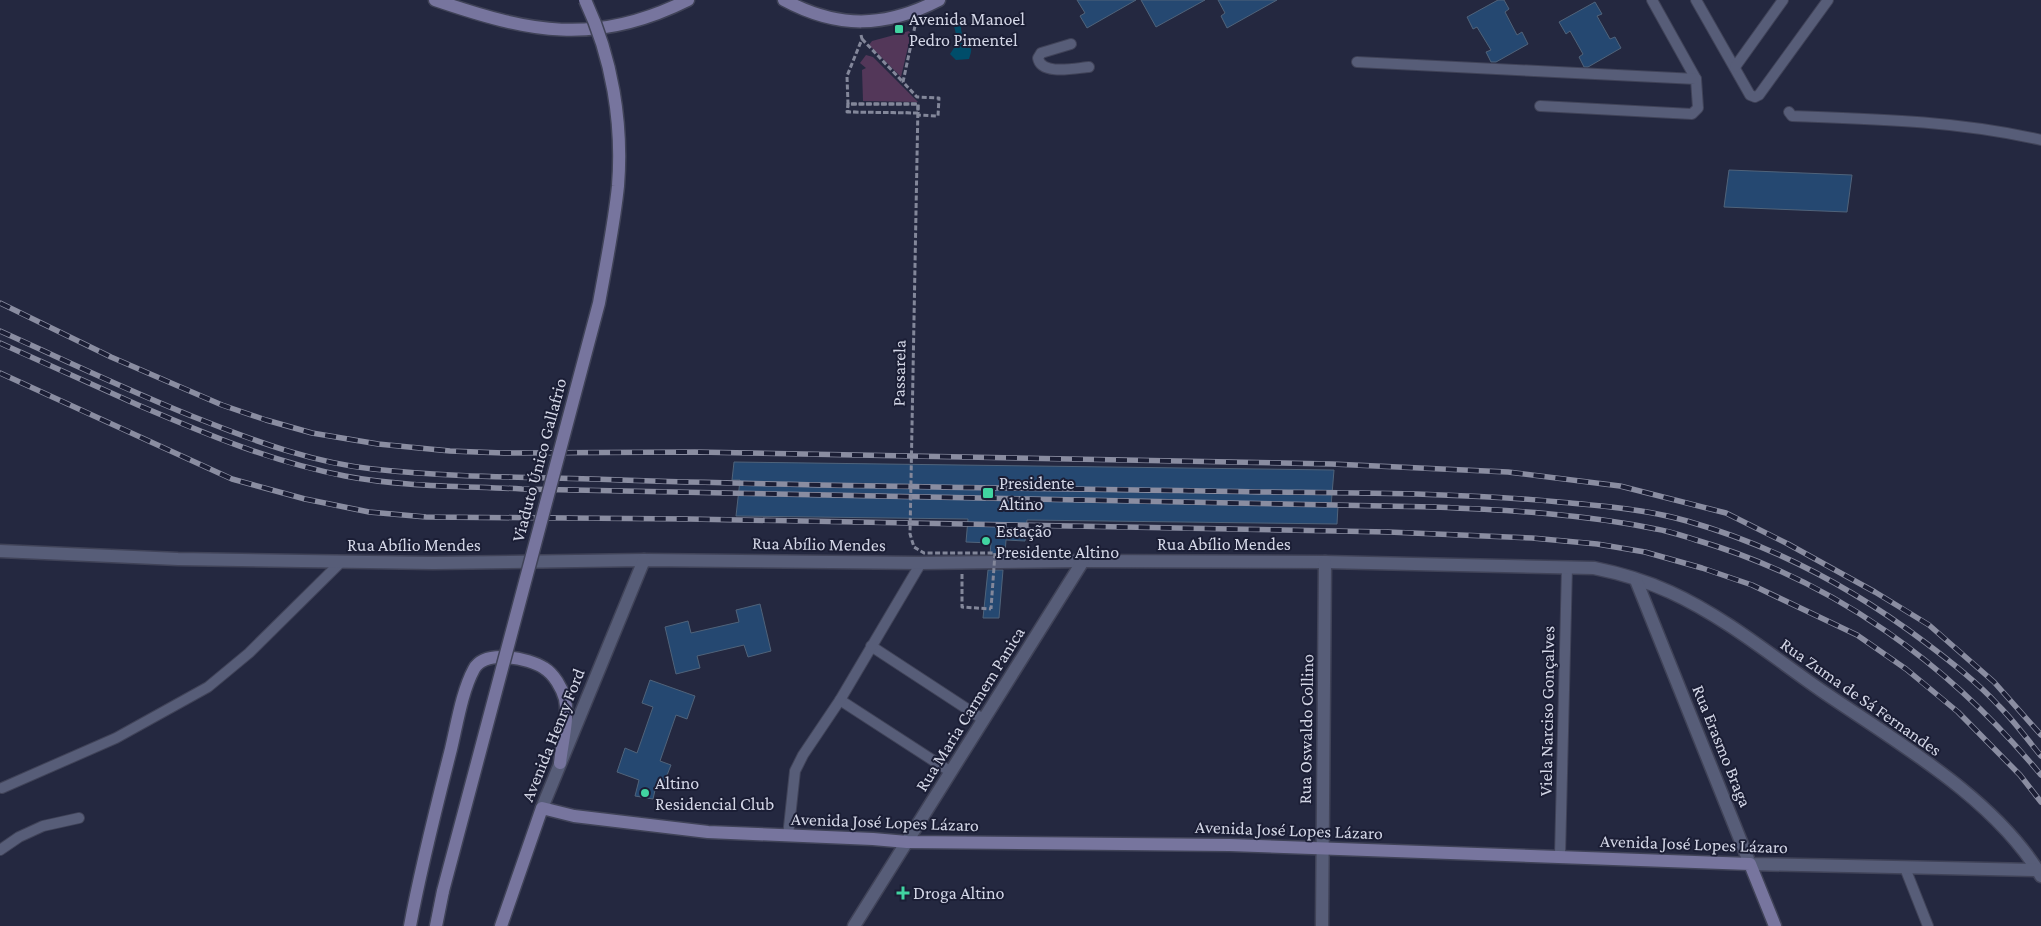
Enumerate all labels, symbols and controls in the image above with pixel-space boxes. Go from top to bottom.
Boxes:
place label: Avenida Manoel Pedro Pimentel [909,9,1025,50]
marker: Avenida Manoel Pedro Pimentel [893,23,905,35]
street label: Passarela [888,340,910,406]
street label: Viaduto Único Gallafrio [507,376,571,544]
place label: Presidente Altino [999,473,1075,514]
marker: Presidente Altino [981,486,995,500]
place label: Estação Presidente Altino [996,521,1119,562]
street label: Rua Abílio Mendes [752,533,886,555]
street label: Rua Abílio Mendes [1157,534,1291,554]
street label: Rua Abílio Mendes [347,535,481,555]
marker: Estação Presidente Altino [980,535,992,547]
street label: Rua Maria Carmem Panica [911,623,1029,795]
street label: Viela Narciso Gonçalves [1536,626,1558,796]
street label: Rua Zuma de Sá Fernandes [1777,634,1945,760]
street label: Rua Oswaldo Collino [1295,654,1317,804]
street label: Avenida Henry Ford [517,665,589,805]
street label: Rua Erasmo Braga [1688,682,1756,810]
place label: Altino Residencial Club [655,773,774,814]
marker: Altino Residencial Club [639,787,651,799]
street label: Avenida José Lopes Lázaro [791,809,979,835]
street label: Avenida José Lopes Lázaro [1195,817,1383,843]
street label: Avenida José Lopes Lázaro [1600,831,1788,857]
place label: Droga Altino [913,883,1005,903]
marker: Droga Altino [897,887,909,899]

